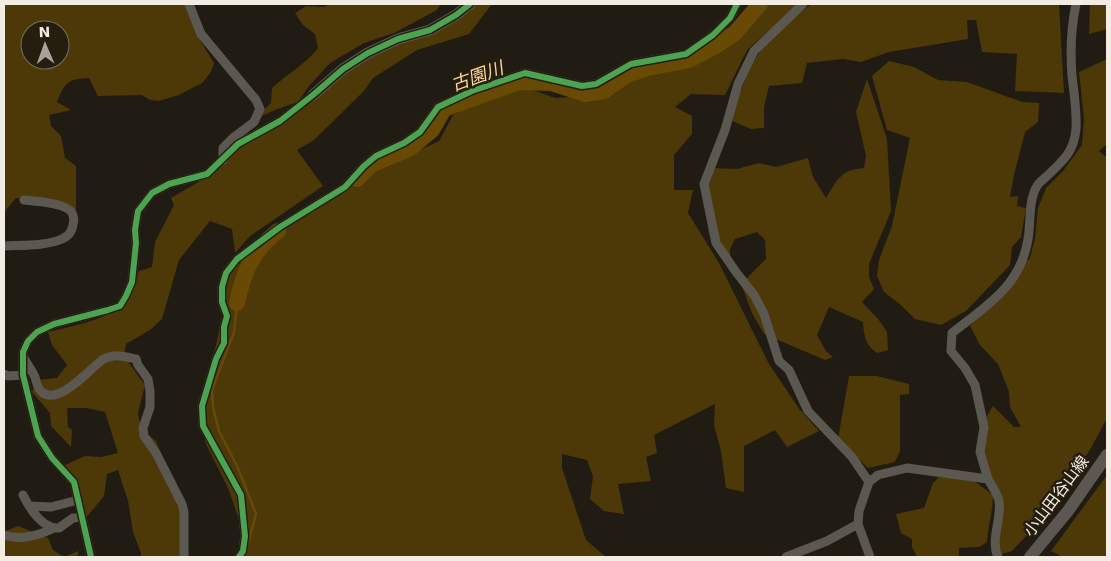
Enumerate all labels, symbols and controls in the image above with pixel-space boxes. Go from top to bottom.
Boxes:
north arrow [20,20,70,70]
text: N [38,24,51,40]
water label: 古園川 [448,56,508,95]
street label: 小山田谷山線 [1020,452,1092,540]

